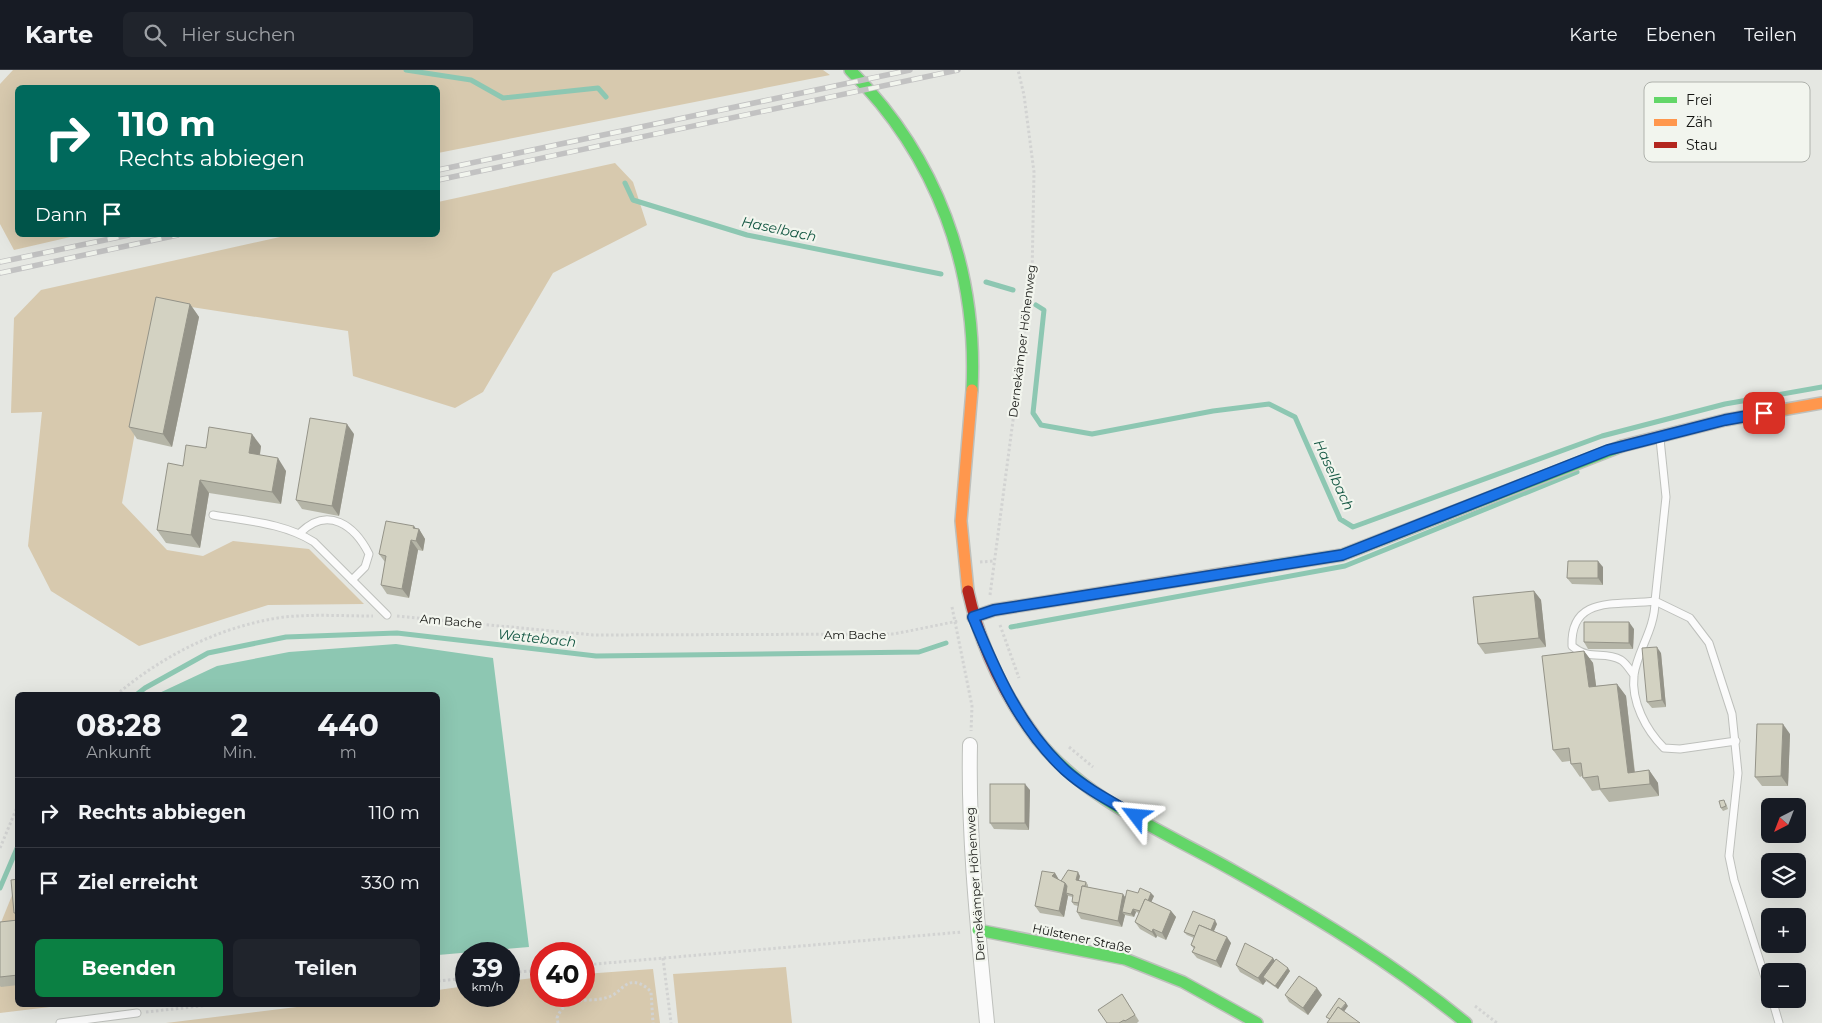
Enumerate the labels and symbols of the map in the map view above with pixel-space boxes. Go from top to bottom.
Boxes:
legend [1644,82,1810,162]
text: Frei [1686,91,1712,109]
text: Zäh [1686,113,1713,131]
text: Stau [1686,136,1718,154]
water label: Haselbach [740,212,818,246]
street label: Dernekämper Höhenweg [1005,264,1039,418]
pin [1743,392,1785,434]
water label: Haselbach [1310,437,1358,513]
street label: Am Bache [419,611,483,631]
water label: Wettebach [497,625,577,651]
street label: Am Bache [824,627,886,642]
position arrow [1109,789,1161,841]
north arrow [1761,798,1806,842]
street label: Dernekämper Höhenweg [962,807,988,961]
street label: Hülstener Straße [1031,920,1133,956]
speed limit sign: 40 [530,942,595,1007]

